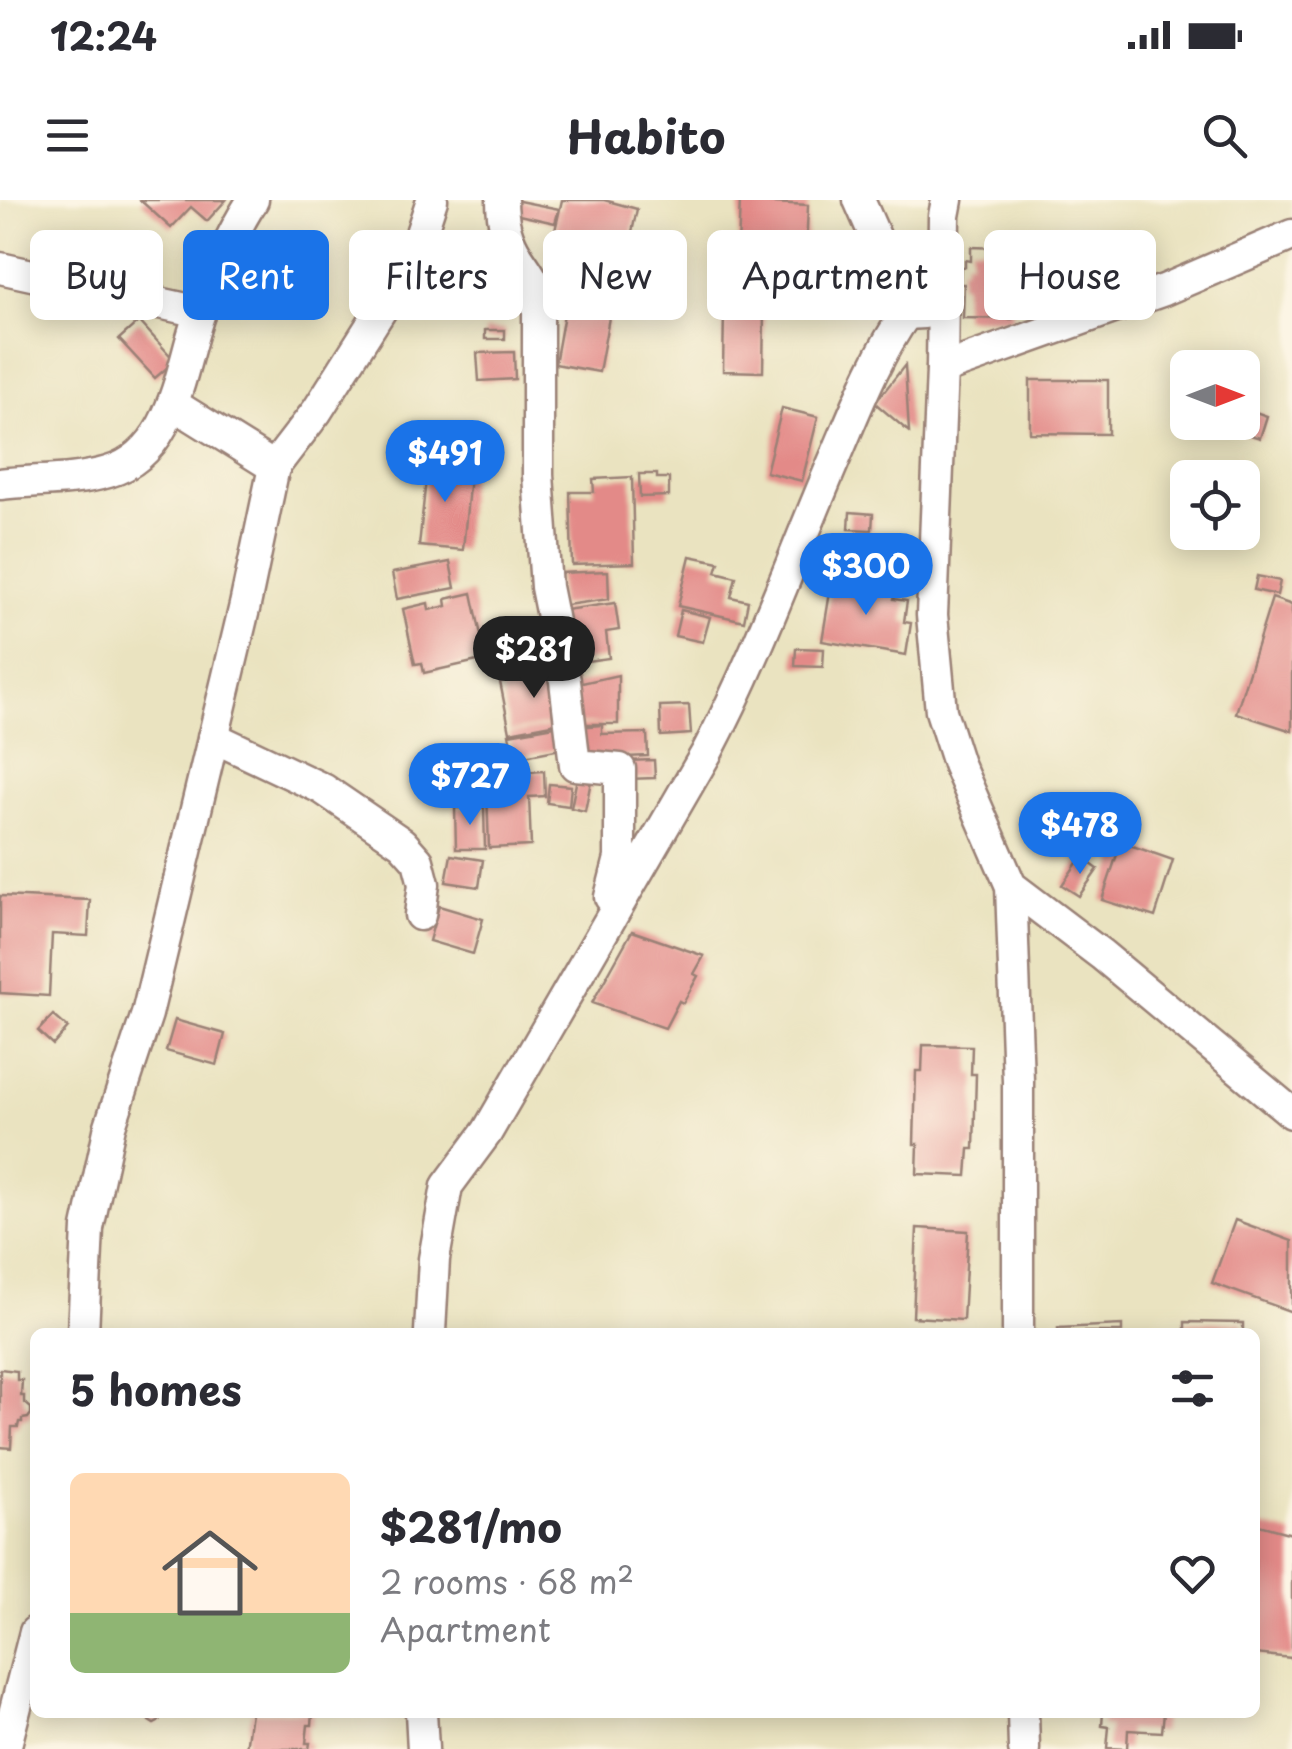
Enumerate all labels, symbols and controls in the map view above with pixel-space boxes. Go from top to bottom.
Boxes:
text: 12:24 [50,7,157,64]
text: Habito [567,101,725,169]
icon: menu [40,108,95,163]
icon: search [1197,108,1252,163]
chip: Buy [30,230,163,320]
chip: Rent [183,230,329,320]
chip: Filters [349,230,523,320]
chip: New [543,230,687,320]
chip: Apartment [707,230,964,320]
chip: House [984,230,1156,320]
north arrow [1170,350,1260,440]
map controls [1170,350,1260,550]
pin: $491 [386,420,504,505]
text: $491 [408,428,482,476]
button: locate [1170,460,1260,550]
pin: $300 [807,533,925,618]
text: $300 [822,541,910,589]
pin: $281 [475,616,593,701]
text: $281 [495,624,573,672]
pin: $727 [411,743,529,828]
text: $727 [431,751,509,799]
pin: $478 [1021,792,1139,877]
text: $478 [1041,800,1119,848]
text: 5 homes [70,1357,242,1420]
icon: filters [1165,1361,1220,1416]
text: $281/mo [380,1494,562,1557]
icon: home [150,1513,270,1633]
icon: heart [1165,1546,1220,1601]
text: 2 rooms · 68 m² [380,1557,634,1605]
text: Apartment [380,1605,551,1653]

